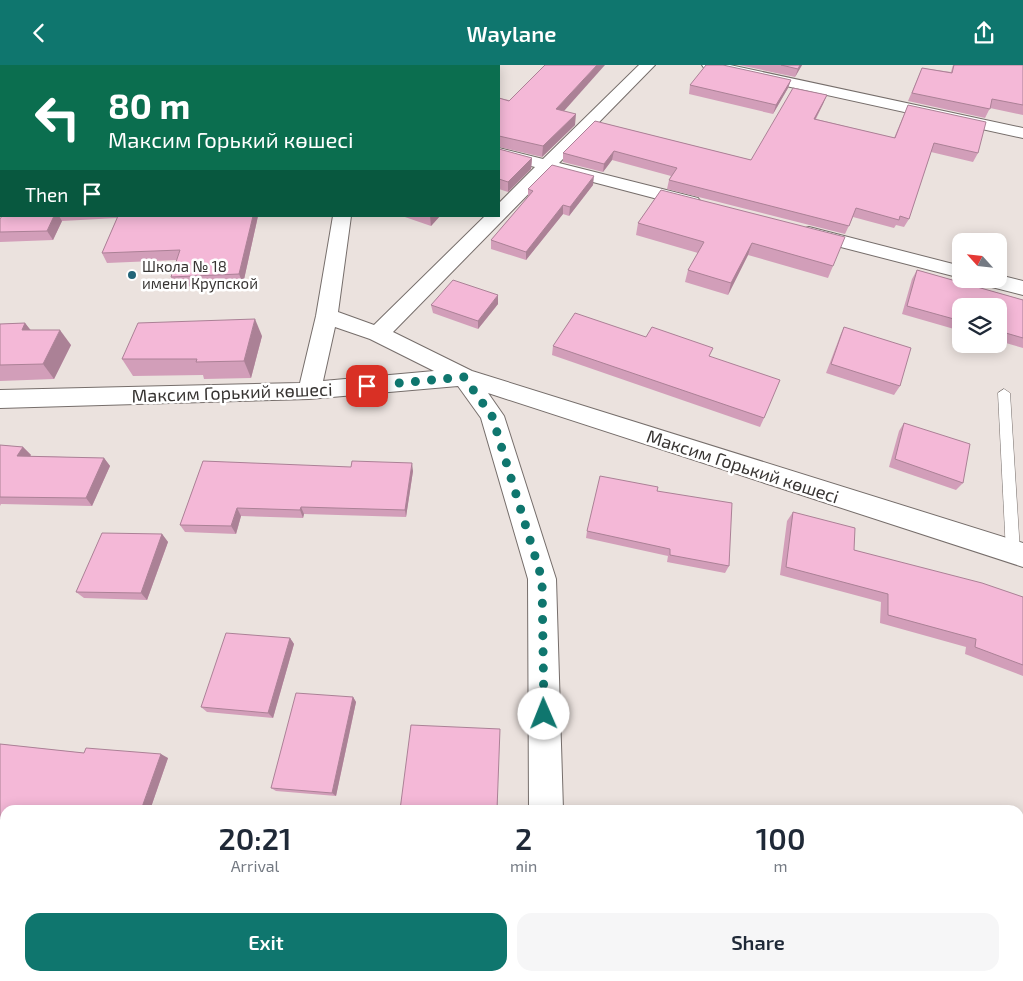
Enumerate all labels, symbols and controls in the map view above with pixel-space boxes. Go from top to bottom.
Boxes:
icon: back [25,19,53,47]
icon: share [970,19,998,47]
text: Waylane [467,20,556,46]
text: 80 m [108,84,190,126]
icon: left [25,85,90,150]
text: Максим Горький көшесі [108,126,354,152]
icon: arrive [78,180,106,208]
text: Then [25,183,68,206]
north arrow [952,233,1008,287]
map controls [952,233,1007,353]
place label: Школа № 18 имени Крупской [142,257,258,293]
marker: Школа № 18 имени Крупской [126,269,138,281]
button: layers [952,298,1007,353]
pin [346,365,388,407]
icon: arrive [353,372,381,400]
street label: Максим Горький көшесі [131,378,333,406]
street label: Максим Горький көшесі [644,424,842,508]
position arrow [517,687,569,739]
text: 20:21 [219,820,291,856]
text: 2 [515,820,532,856]
text: 100 [756,820,805,856]
text: Arrival [231,856,279,875]
text: min [510,856,537,875]
text: m [774,856,788,875]
button: Exit [25,913,507,971]
button: Share [517,913,999,971]

